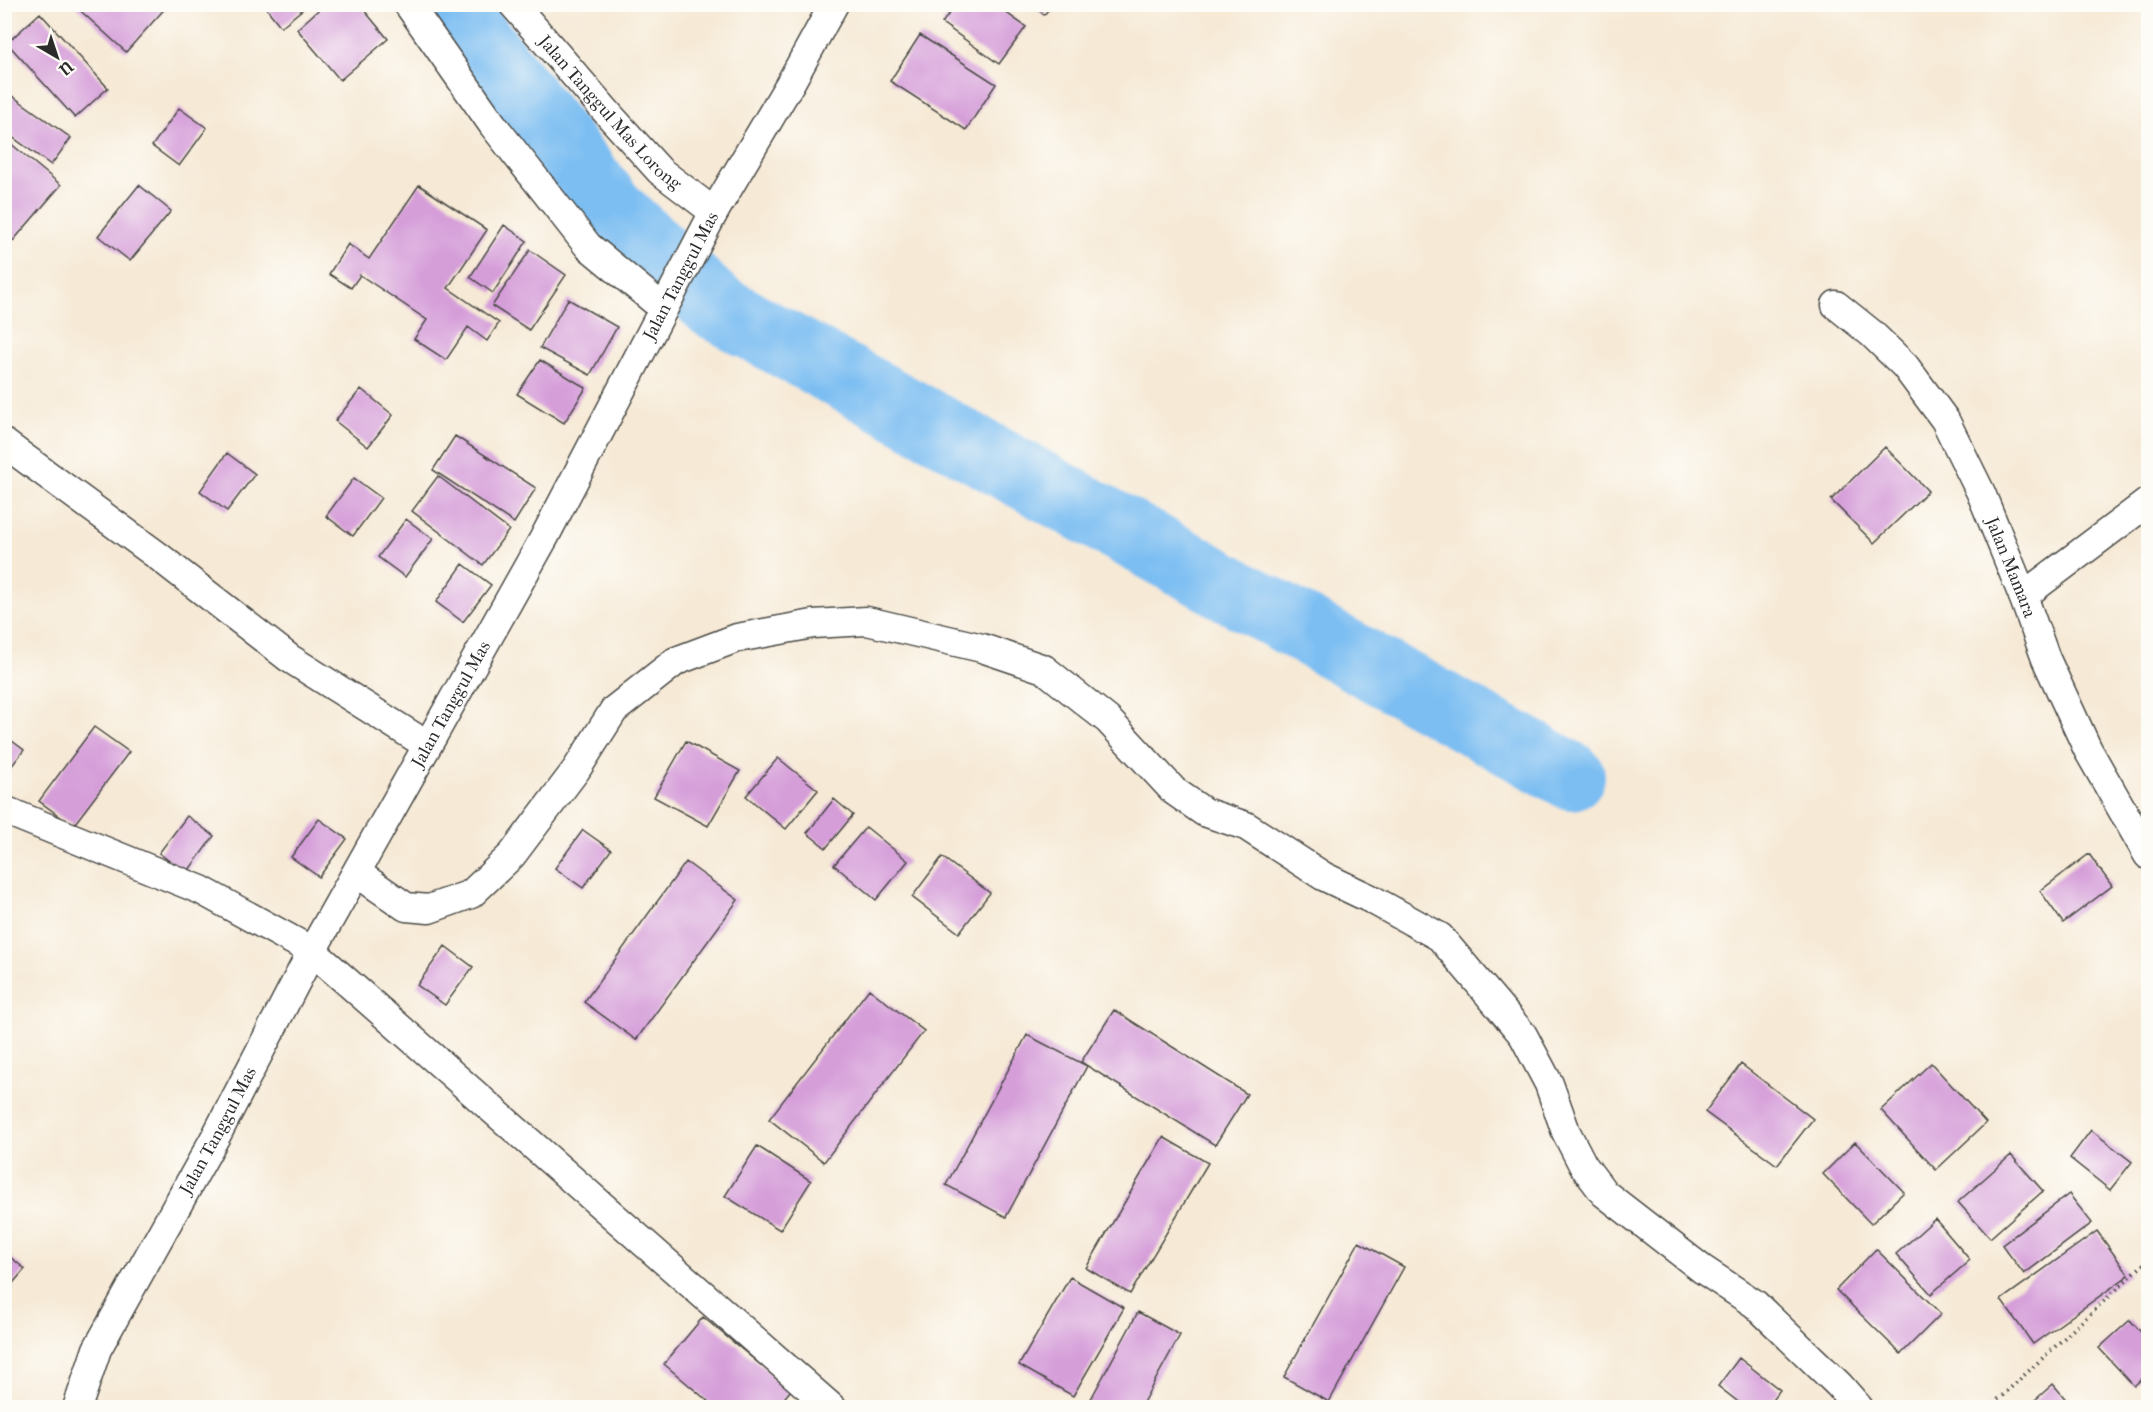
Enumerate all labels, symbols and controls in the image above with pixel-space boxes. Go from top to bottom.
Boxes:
north arrow [27,27,87,87]
street label: Jalan Tanggul Mas Lorong [533,30,686,194]
text: U [55,56,78,80]
street label: Jalan Tanggul Mas [638,208,723,345]
street label: Jalan Mamara [1981,512,2041,621]
street label: Jalan Tanggul Mas [406,637,495,773]
street label: Jalan Tanggul Mas [174,1063,261,1200]

